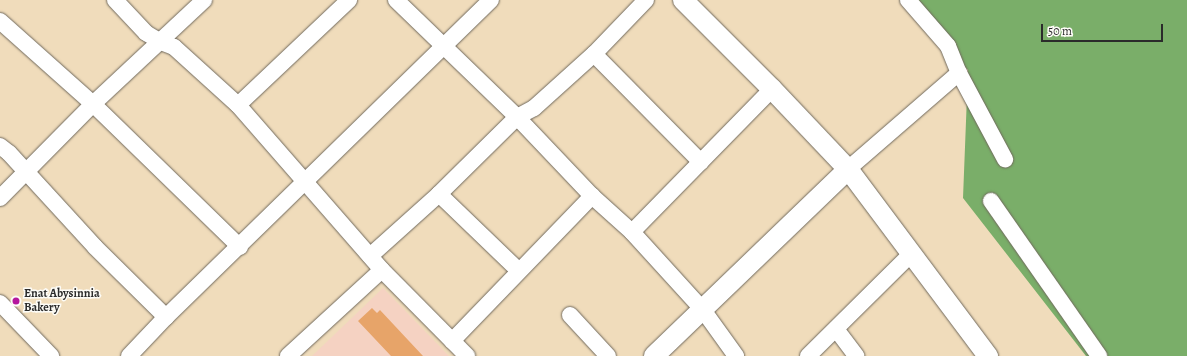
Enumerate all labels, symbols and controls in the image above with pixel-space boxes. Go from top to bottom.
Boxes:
scale bar [1043,16,1165,42]
text: 50 m [1048,23,1072,39]
place label: Enat Abysinnia Bakery [24,287,100,315]
marker: Enat Abysinnia Bakery [11,296,21,306]

